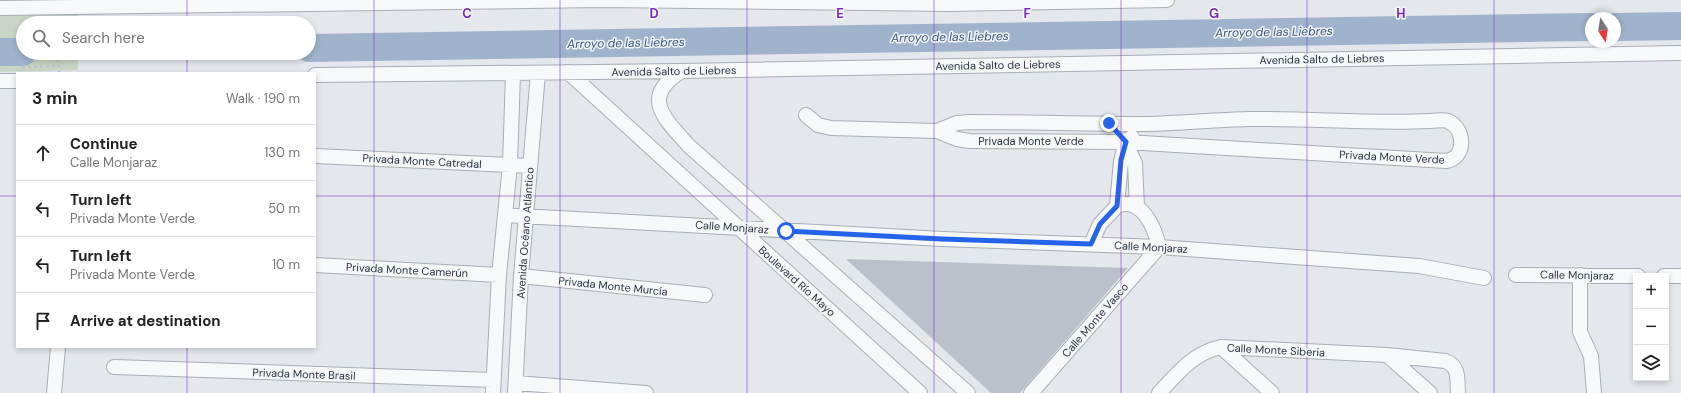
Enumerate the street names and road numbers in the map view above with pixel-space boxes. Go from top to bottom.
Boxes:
street label: Avenida Salto de Liebres [1259,51,1385,67]
street label: Avenida Salto de Liebres [935,57,1061,73]
street label: Avenida Salto de Liebres [611,63,737,79]
street label: Privada Monte Verde [978,134,1084,148]
street label: Privada Monte Verde [1339,147,1445,167]
street label: Privada Monte Catredal [362,151,482,171]
street label: Avenida Océano Atlántico [513,167,537,299]
street label: Calle Monjaraz [695,217,769,237]
street label: Calle Monjaraz [1114,238,1188,256]
street label: Boulevard Río Mayo [756,243,838,319]
street label: Privada Monte Camerún [345,260,469,280]
street label: Calle Monjaraz [1540,267,1614,283]
street label: Privada Monte Murcía [558,273,668,299]
street label: Calle Monte Vasco [1059,280,1131,360]
street label: Calle Monte Siberia [1227,340,1325,360]
street label: Privada Monte Brasil [252,365,356,383]

